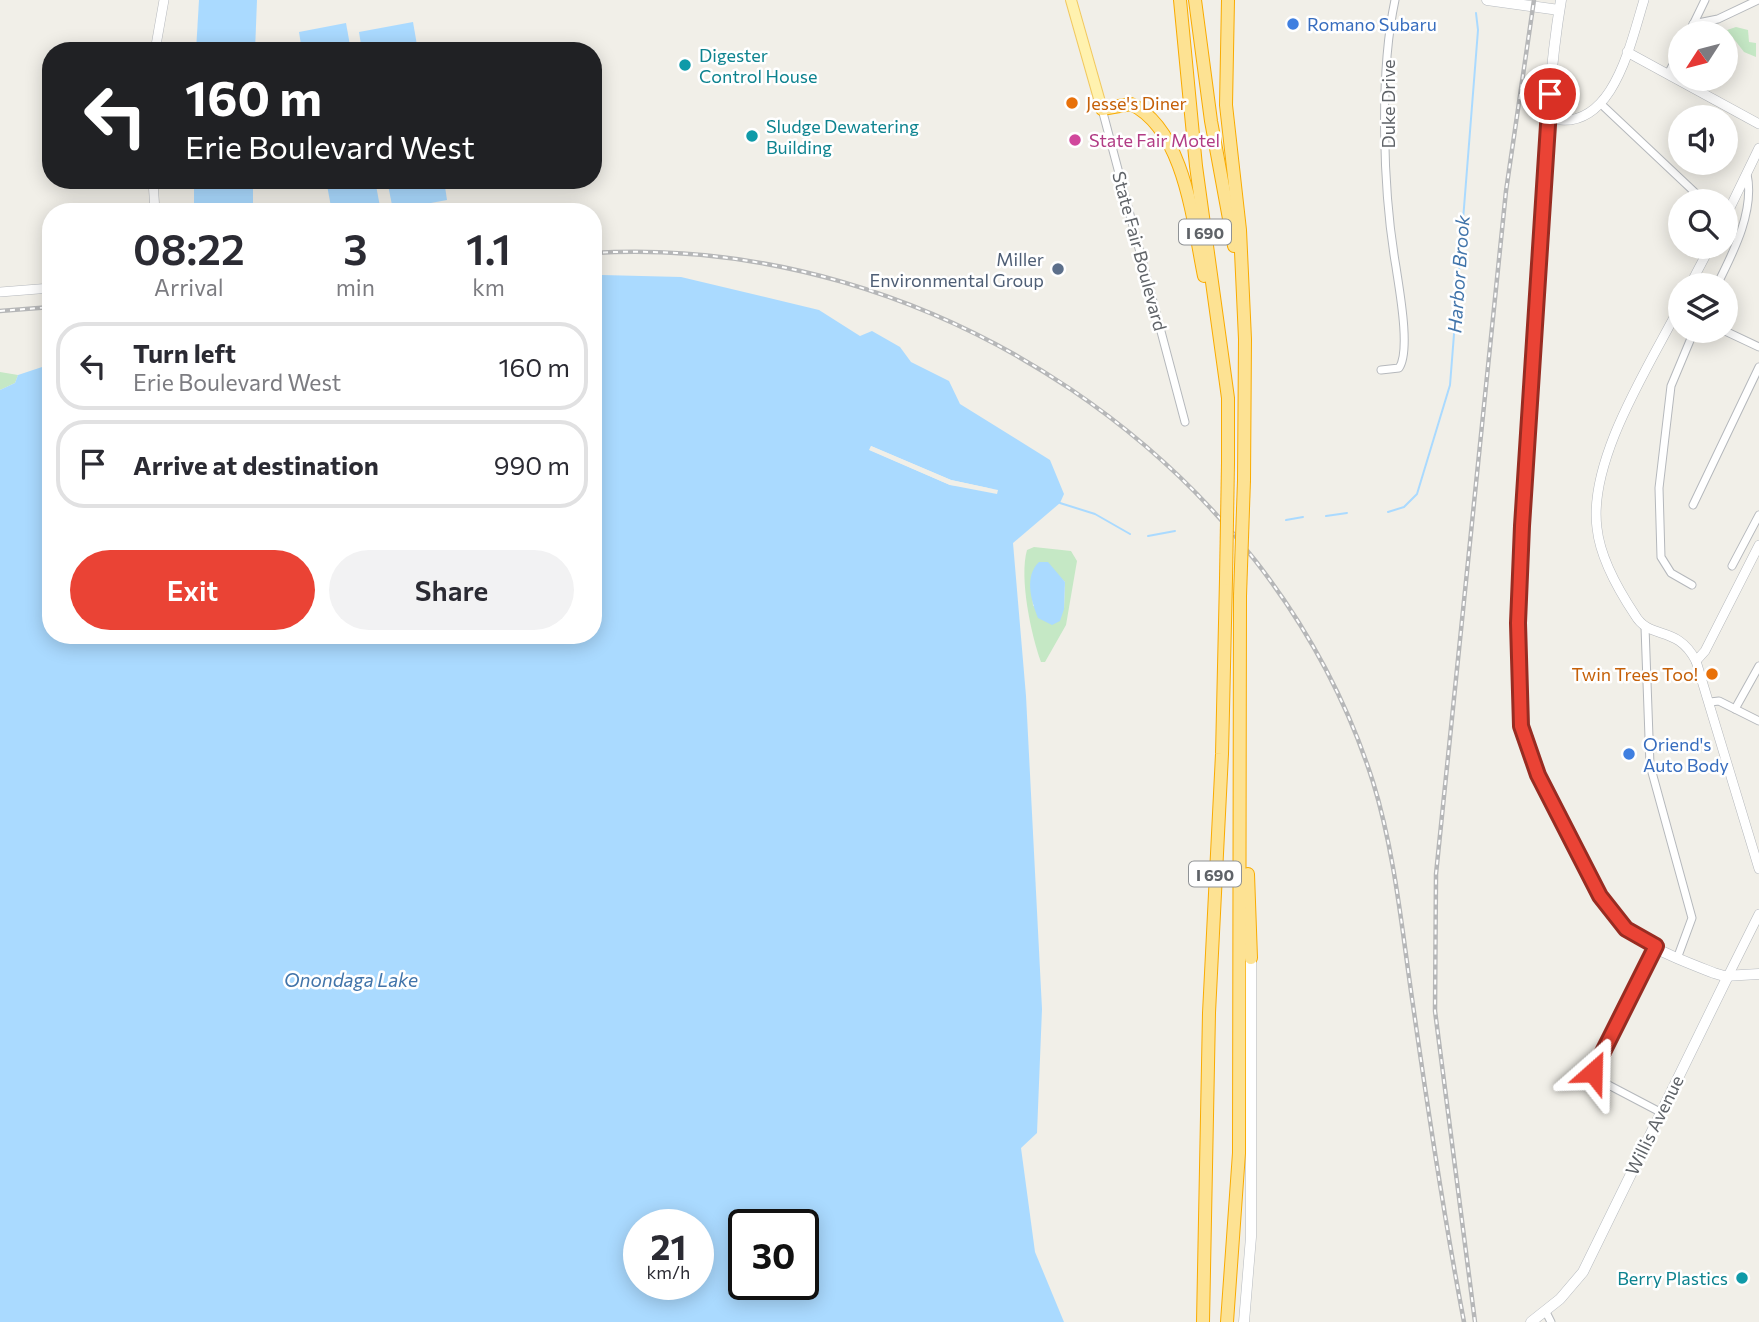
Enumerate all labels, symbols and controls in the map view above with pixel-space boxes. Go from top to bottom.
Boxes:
place label: Romano Subaru [1307,13,1437,35]
marker: Romano Subaru [1285,16,1301,32]
north arrow [1668,21,1738,91]
map controls [1668,21,1738,343]
place label: Digester Control House [699,44,817,87]
marker: Digester Control House [677,57,693,73]
street label: Duke Drive [1377,59,1399,149]
pin [1520,64,1580,124]
text: 160 m [185,66,322,126]
icon: left [70,70,161,161]
icon: arrive [1531,75,1569,113]
place label: Jesse's Diner [1086,92,1187,114]
marker: Jesse's Diner [1064,95,1080,111]
button: sound [1668,105,1738,175]
place label: Sludge Dewatering Building [766,115,919,158]
text: Erie Boulevard West [185,126,475,166]
marker: Sludge Dewatering Building [744,128,760,144]
place label: State Fair Motel [1089,129,1220,151]
marker: State Fair Motel [1067,132,1083,148]
street label: State Fair Boulevard [1108,169,1172,333]
button: search [1668,189,1738,259]
water label: Harbor Brook [1442,214,1474,334]
road number: I 690 [1179,220,1231,244]
text: 08:22 [133,222,245,274]
text: 3 [343,222,368,274]
text: 1.1 [466,222,511,274]
place label: Miller Environmental Group [870,248,1044,291]
marker: Miller Environmental Group [1050,261,1066,277]
text: Arrival [154,273,224,301]
text: min [336,273,375,301]
text: km [472,273,505,301]
button: layers [1668,273,1738,343]
text: Turn left [133,337,236,368]
icon: left [74,347,112,385]
text: 160 m [498,351,570,382]
text: Erie Boulevard West [133,368,341,396]
icon: arrive [74,445,112,483]
text: Arrive at destination [133,449,379,480]
text: 990 m [494,449,570,480]
button: Exit [70,550,315,630]
button: Share [329,550,574,630]
place label: Twin Trees Too! [1571,663,1698,685]
marker: Twin Trees Too! [1704,666,1720,682]
place label: Oriend's Auto Body [1643,733,1729,776]
marker: Oriend's Auto Body [1621,746,1637,762]
road number: I 690 [1189,862,1241,887]
water label: Onondaga Lake [284,968,418,991]
position arrow [1556,1035,1630,1109]
street label: Willis Avenue [1620,1071,1688,1179]
speed limit sign: 30 [728,1209,819,1300]
text: 21 [651,1224,686,1267]
text: km/h [647,1261,690,1283]
place label: Berry Plastics [1617,1267,1728,1289]
marker: Berry Plastics [1734,1270,1750,1286]

